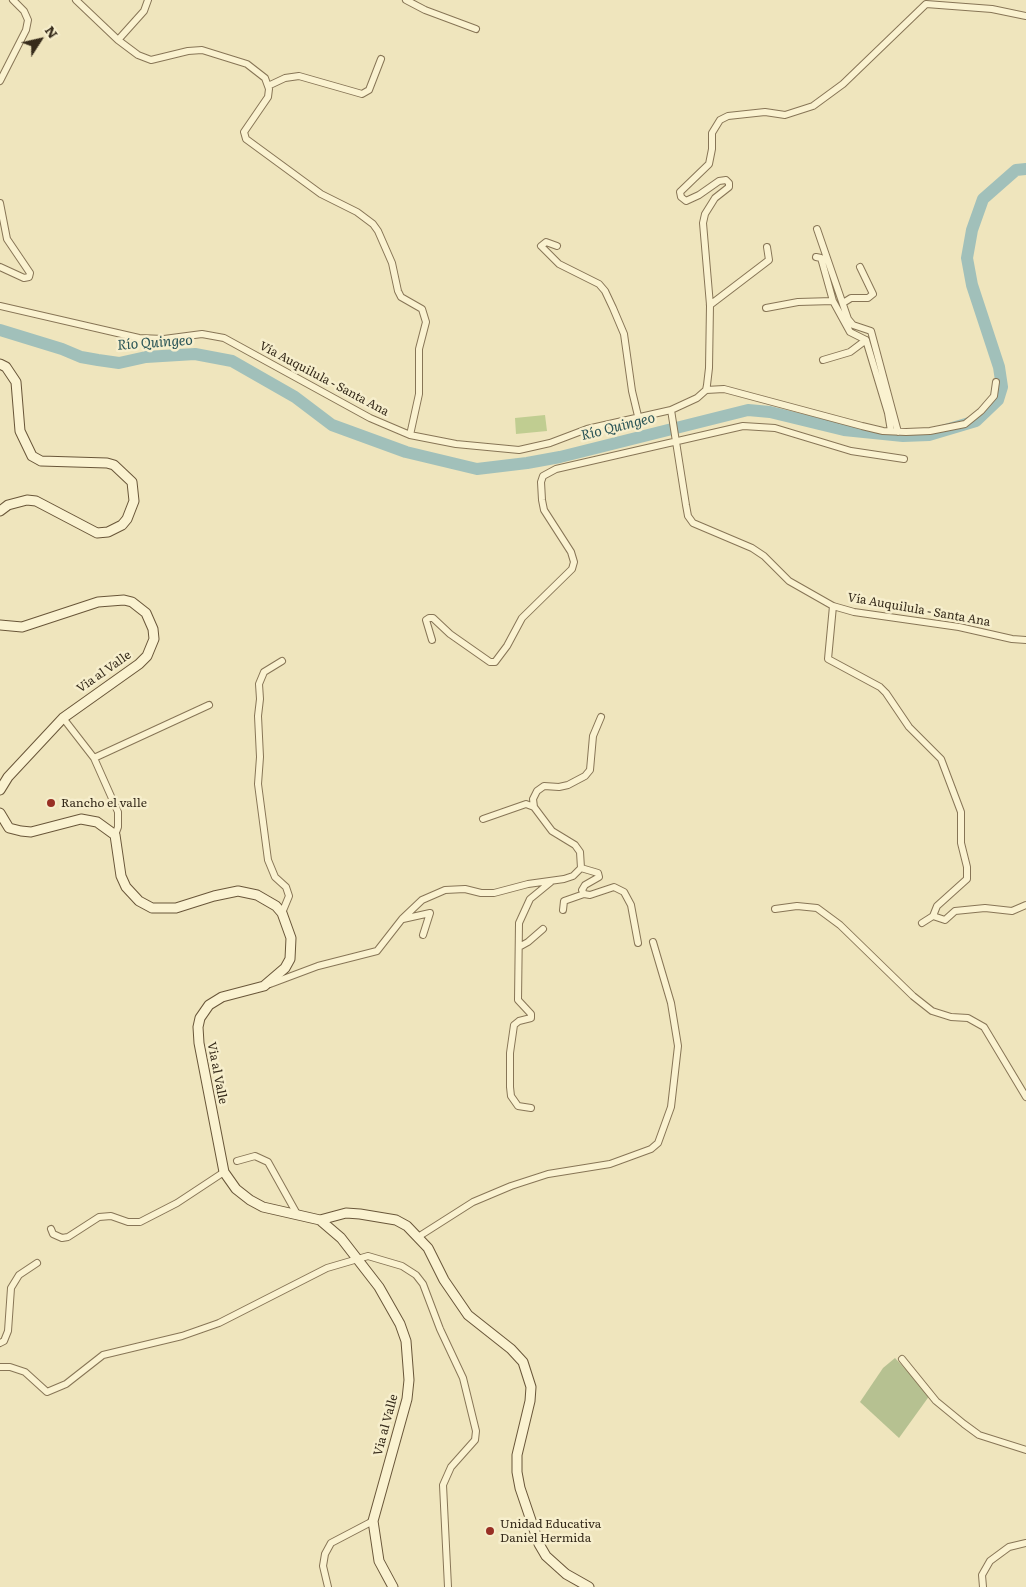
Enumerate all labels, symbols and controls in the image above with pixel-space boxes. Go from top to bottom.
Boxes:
north arrow [15,15,65,65]
text: N [41,21,64,42]
water label: Río Quingeo [117,332,193,354]
street label: Vía Auquilula - Santa Ana [257,339,391,419]
water label: Río Quingeo [579,410,657,444]
street label: Vía Auquilula - Santa Ana [846,590,992,630]
street label: Via al Valle [74,648,134,696]
place label: Rancho el valle [61,796,147,810]
marker: Rancho el valle [45,797,57,809]
street label: Via al Valle [204,1041,230,1105]
street label: Via al Valle [371,1393,401,1457]
place label: Unidad Educativa Daniel Hermida [500,1517,601,1545]
marker: Unidad Educativa Daniel Hermida [484,1525,496,1537]

